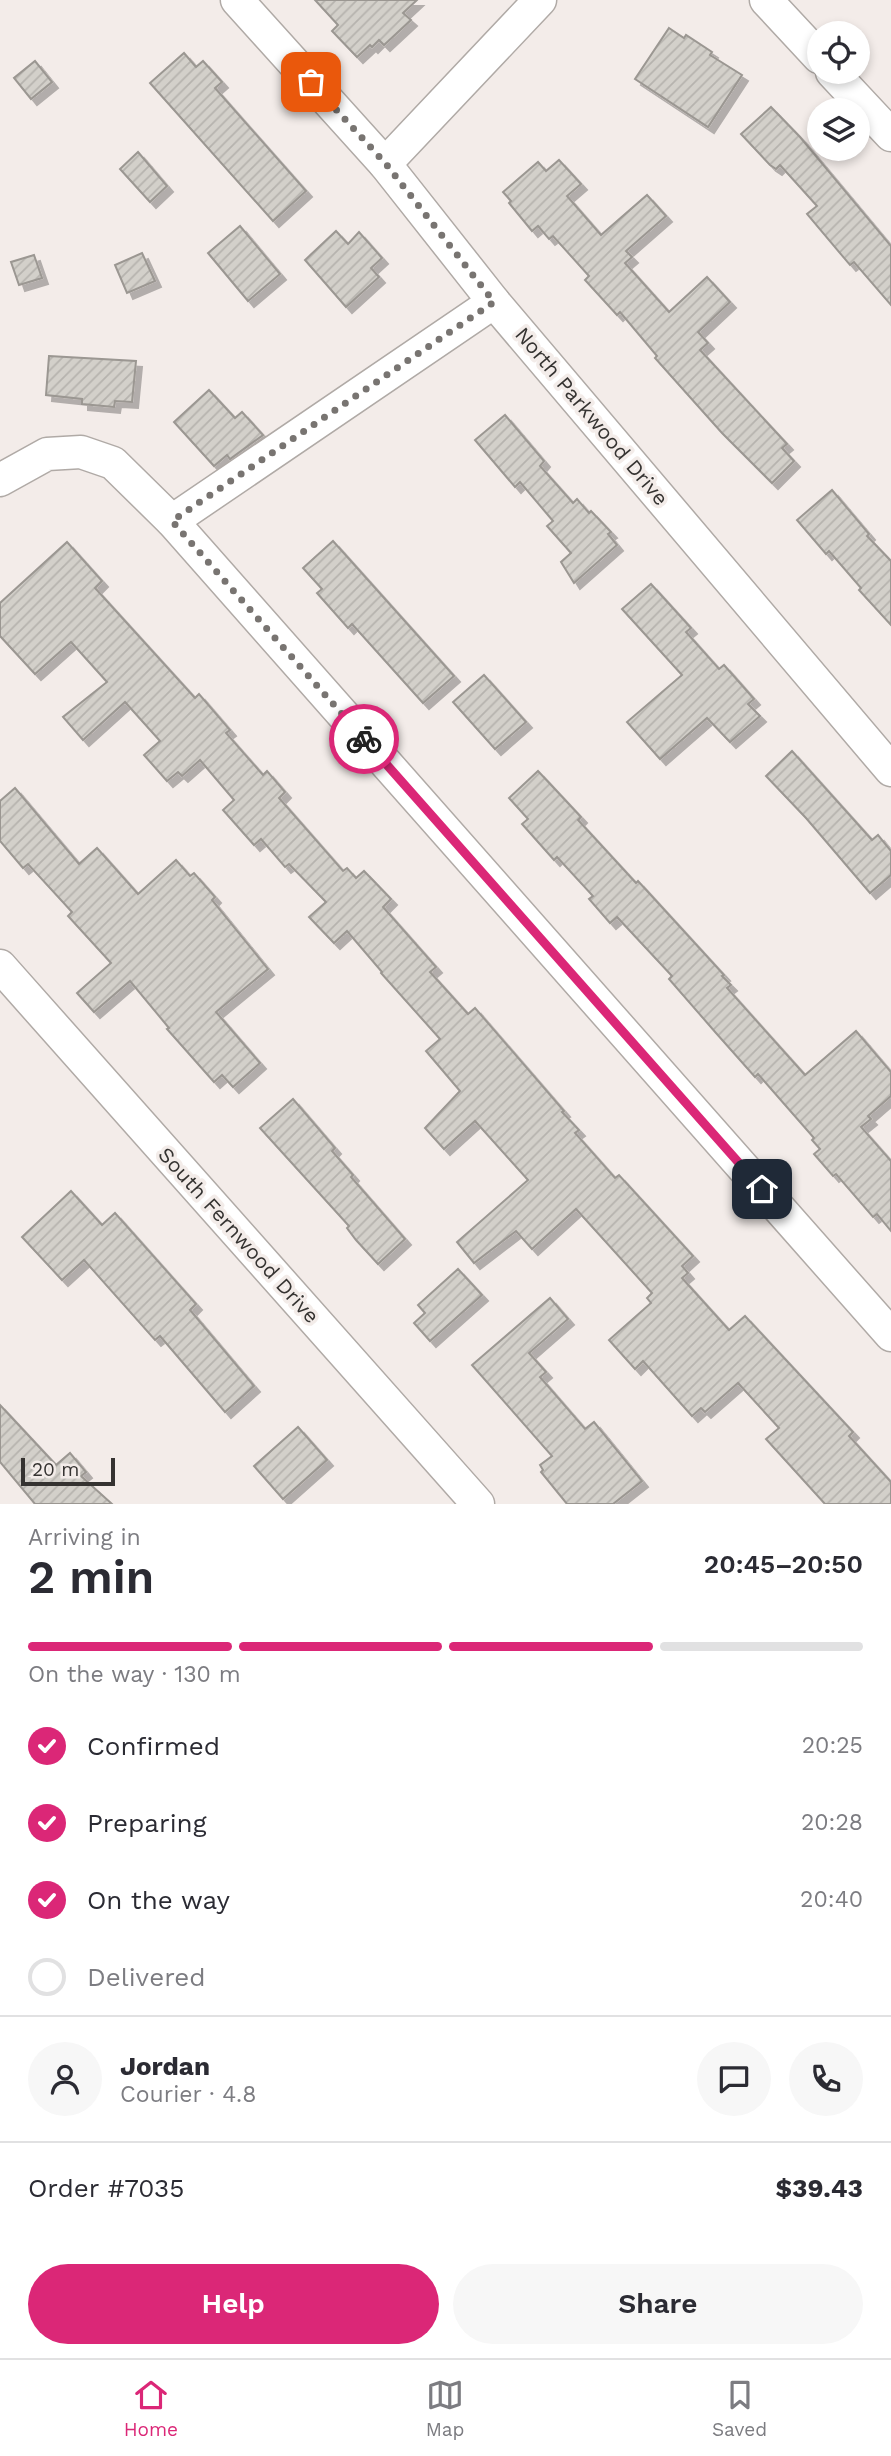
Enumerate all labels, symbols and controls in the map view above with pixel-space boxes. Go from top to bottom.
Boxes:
map controls [807,21,870,161]
button: locate [807,21,870,84]
pin [281,52,341,112]
icon: bag [292,63,330,101]
button: layers [807,98,870,161]
street label: North Parkwood Drive [510,322,674,510]
courier [329,704,399,774]
icon: bike [345,720,383,758]
street label: South Fernwood Drive [153,1142,325,1328]
pin [732,1159,792,1219]
icon: home [743,1170,781,1208]
scale bar [21,1455,116,1487]
text: 20 m [32,1458,79,1481]
text: Arriving in [28,1524,141,1551]
text: 20:45–20:50 [704,1549,863,1579]
text: 2 min [28,1550,154,1604]
text: On the way · 130 m [28,1661,241,1688]
icon: check [28,1727,66,1765]
text: Confirmed [87,1731,220,1761]
text: 20:25 [802,1732,863,1759]
icon: check [28,1804,66,1842]
text: Preparing [87,1808,207,1838]
text: 20:28 [801,1809,863,1836]
icon: check [28,1881,66,1919]
text: On the way [87,1885,230,1915]
text: 20:40 [800,1886,863,1913]
text: Delivered [87,1962,206,1992]
button: person [28,2042,102,2116]
button: chat [697,2042,771,2116]
button: phone [789,2042,863,2116]
text: Jordan [120,2051,210,2081]
text: Courier · 4.8 [120,2081,256,2108]
text: Order #7035 [28,2173,184,2203]
text: $39.43 [775,2173,863,2203]
button: Help [28,2264,439,2344]
button: Share [453,2264,863,2344]
tab: Home [124,2376,178,2441]
tab: Map [426,2376,464,2441]
tab: Saved [712,2376,767,2441]

